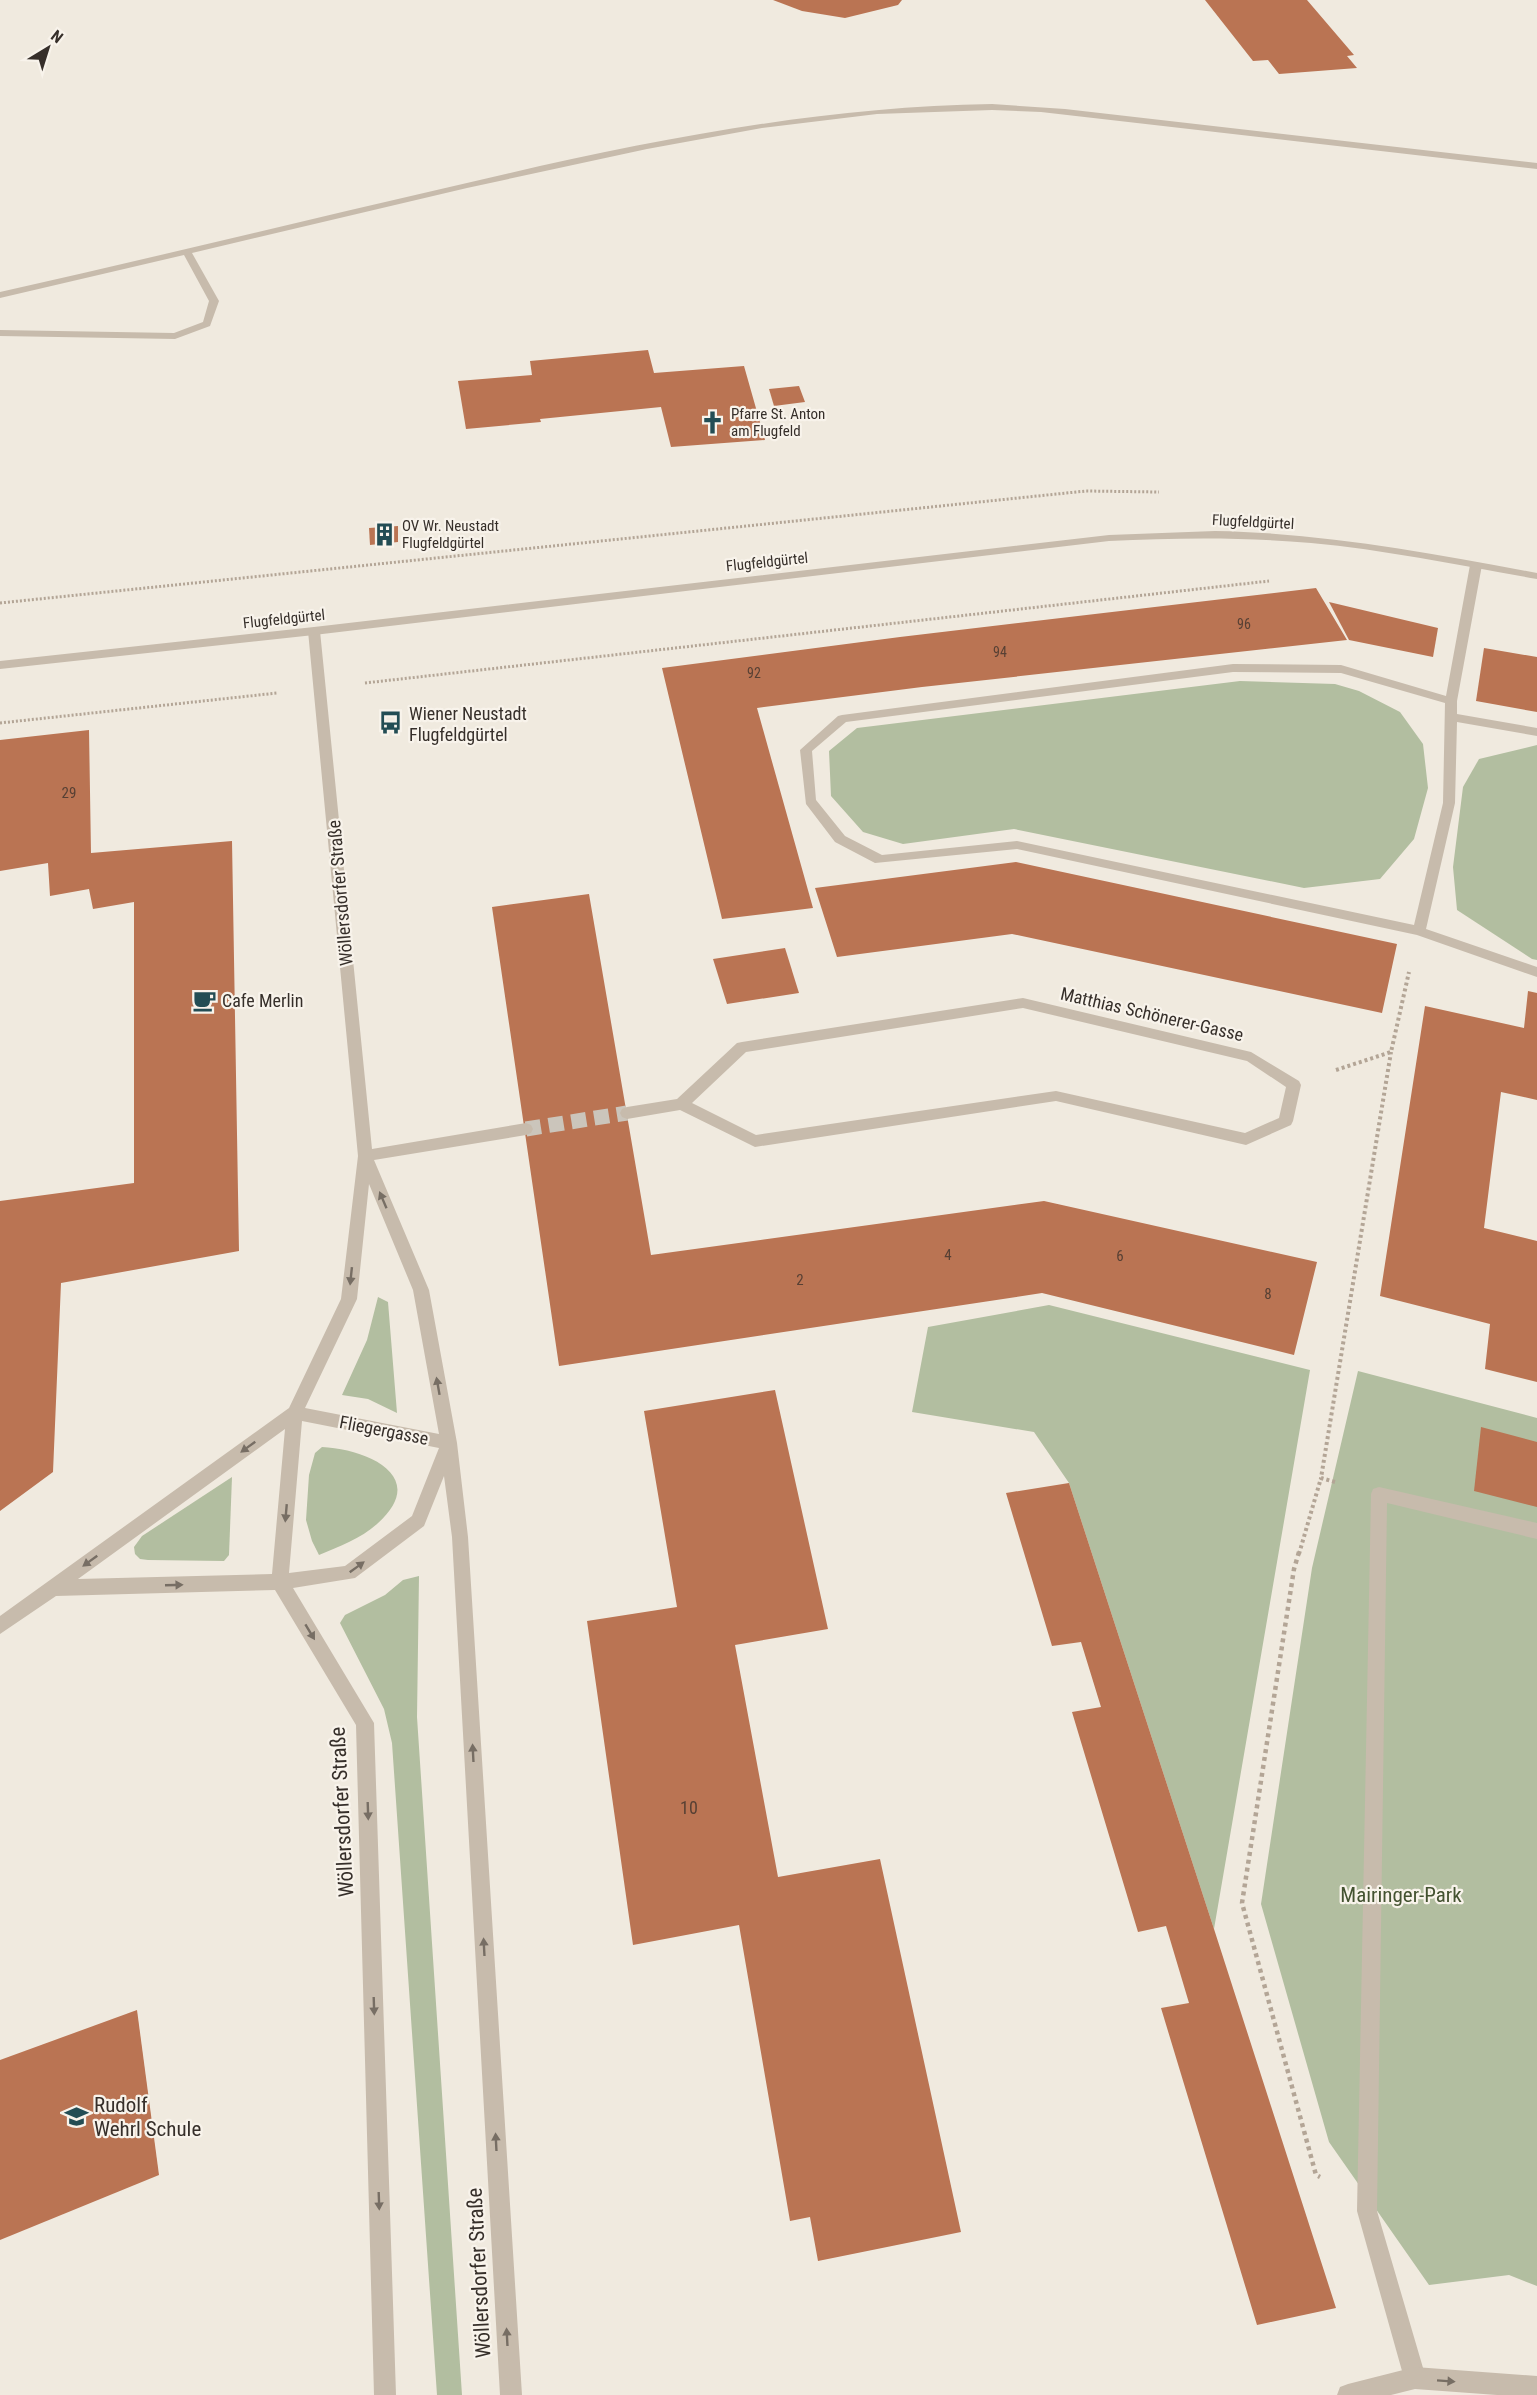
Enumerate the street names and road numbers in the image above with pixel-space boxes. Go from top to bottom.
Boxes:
street label: Flugfeldgürtel [1211,511,1295,533]
street label: Flugfeldgürtel [725,549,809,575]
street label: Flugfeldgürtel [242,606,326,632]
street label: Wöllersdorfer Straße [323,819,357,967]
street label: Matthias Schönerer-Gasse [1059,983,1245,1045]
street label: Fliegergasse [338,1411,430,1449]
street label: Wöllersdorfer Straße [326,1726,358,1898]
street label: Wöllersdorfer Straße [463,2187,495,2359]

